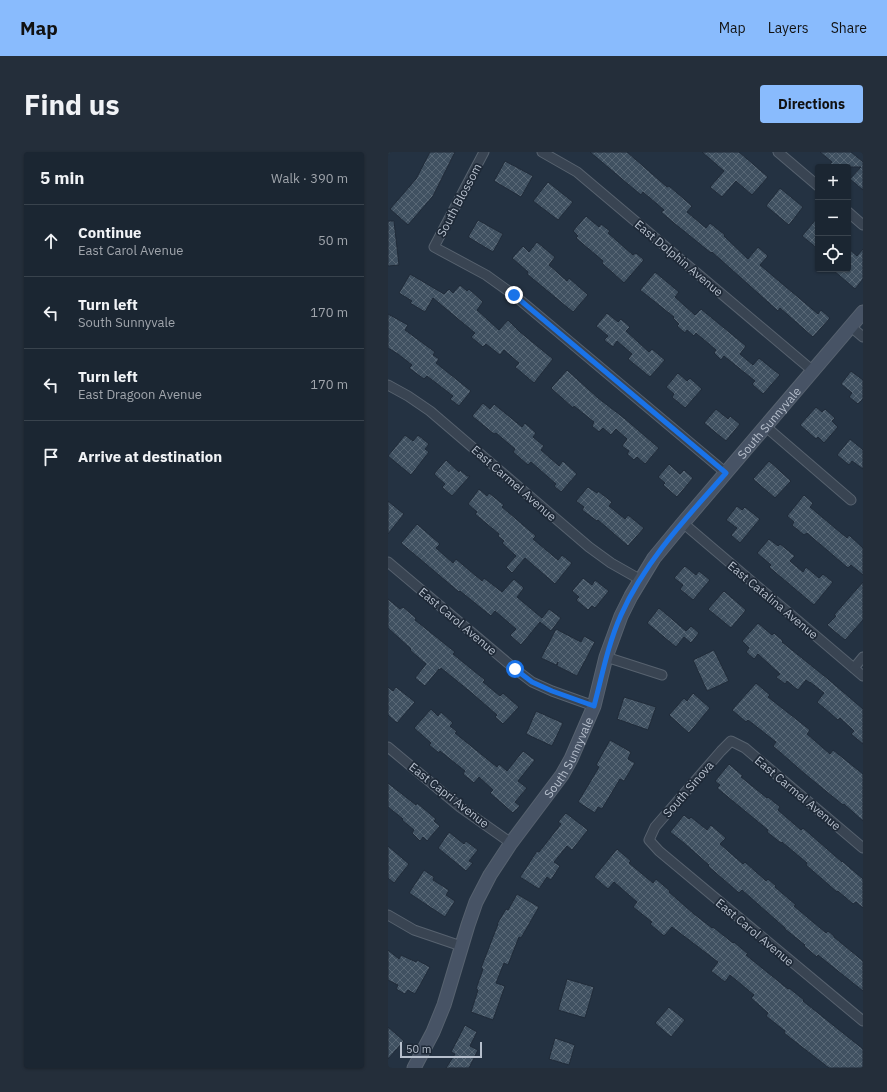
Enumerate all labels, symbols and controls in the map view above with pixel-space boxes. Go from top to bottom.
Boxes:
text: Map [20,16,58,40]
text: Map [719,19,746,37]
text: Layers [768,19,809,37]
text: Share [831,19,867,37]
button: Directions [760,85,863,123]
text: Find us [24,86,120,123]
street label: South Blossom [433,161,485,239]
map controls [815,164,851,272]
button: + [815,164,851,200]
text: 5 min [40,167,84,189]
text: Walk · 390 m [271,170,348,187]
button: − [815,200,851,236]
street label: East Dolphin Avenue [632,217,727,300]
text: Continue [78,223,142,242]
icon: ahead [40,230,62,252]
text: 50 m [318,232,348,249]
button: locate [815,236,851,272]
text: East Carol Avenue [78,242,183,259]
route end [505,286,523,304]
text: Turn left [78,295,138,314]
icon: left [40,302,62,324]
text: 170 m [310,304,348,321]
text: South Sunnyvale [78,314,175,331]
text: Turn left [78,367,138,386]
icon: left [40,374,62,396]
text: 170 m [310,376,348,393]
street label: South Sunnyvale [734,383,804,462]
text: East Dragoon Avenue [78,386,202,403]
street label: East Carmel Avenue [468,442,560,524]
icon: arrive [40,446,62,468]
text: Arrive at destination [78,447,222,466]
street label: East Catalina Avenue [725,558,821,642]
street label: East Carol Avenue [416,584,500,658]
route start [506,660,524,678]
street label: South Sunnyvale [540,714,596,801]
street label: East Carmel Avenue [752,753,844,834]
street label: South Sinova [659,757,717,820]
street label: East Capri Avenue [406,759,492,831]
street label: East Carol Avenue [713,895,797,969]
scale bar [400,1040,482,1059]
text: 50 m [406,1042,431,1056]

